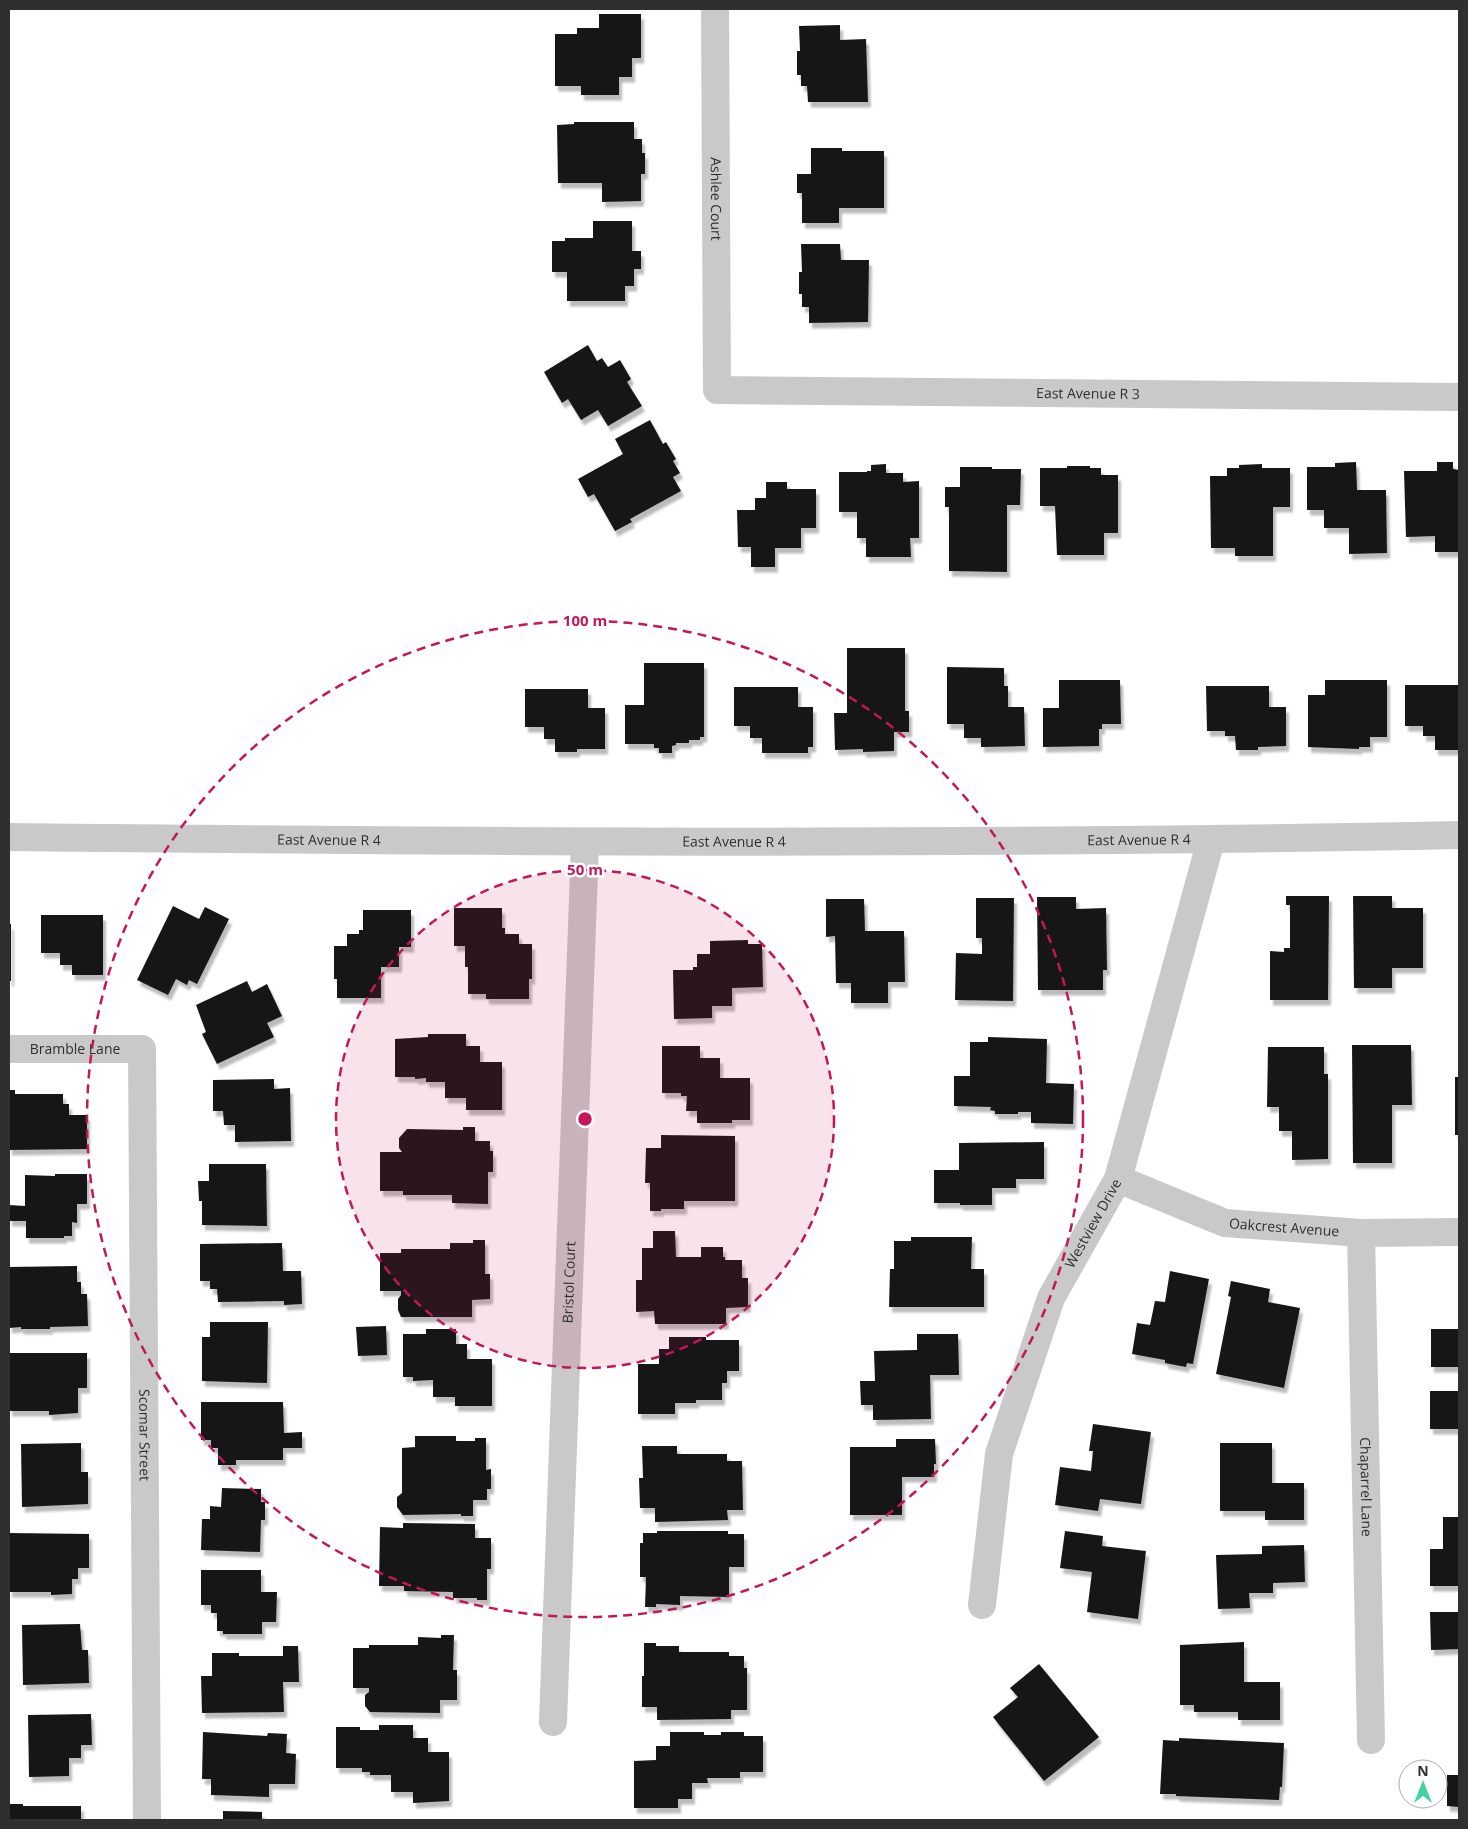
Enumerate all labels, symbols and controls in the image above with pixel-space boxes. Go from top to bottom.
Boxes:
street label: Ashlee Court [707,157,726,241]
street label: East Avenue R 3 [1036,383,1140,403]
text: 100 m [563,610,607,630]
street label: East Avenue R 4 [1087,829,1191,849]
street label: East Avenue R 4 [277,830,381,849]
street label: East Avenue R 4 [682,832,786,851]
text: 50 m [567,859,603,879]
street label: Bramble Lane [30,1039,120,1058]
centre of rings [576,1110,594,1128]
street label: Westview Drive [1060,1175,1125,1271]
street label: Oakcrest Avenue [1228,1213,1340,1240]
street label: Bristol Court [558,1241,579,1324]
street label: Scomar Street [135,1389,155,1481]
street label: Chaparrel Lane [1356,1437,1377,1537]
north arrow [1398,1759,1448,1809]
text: N [1417,1761,1429,1780]

